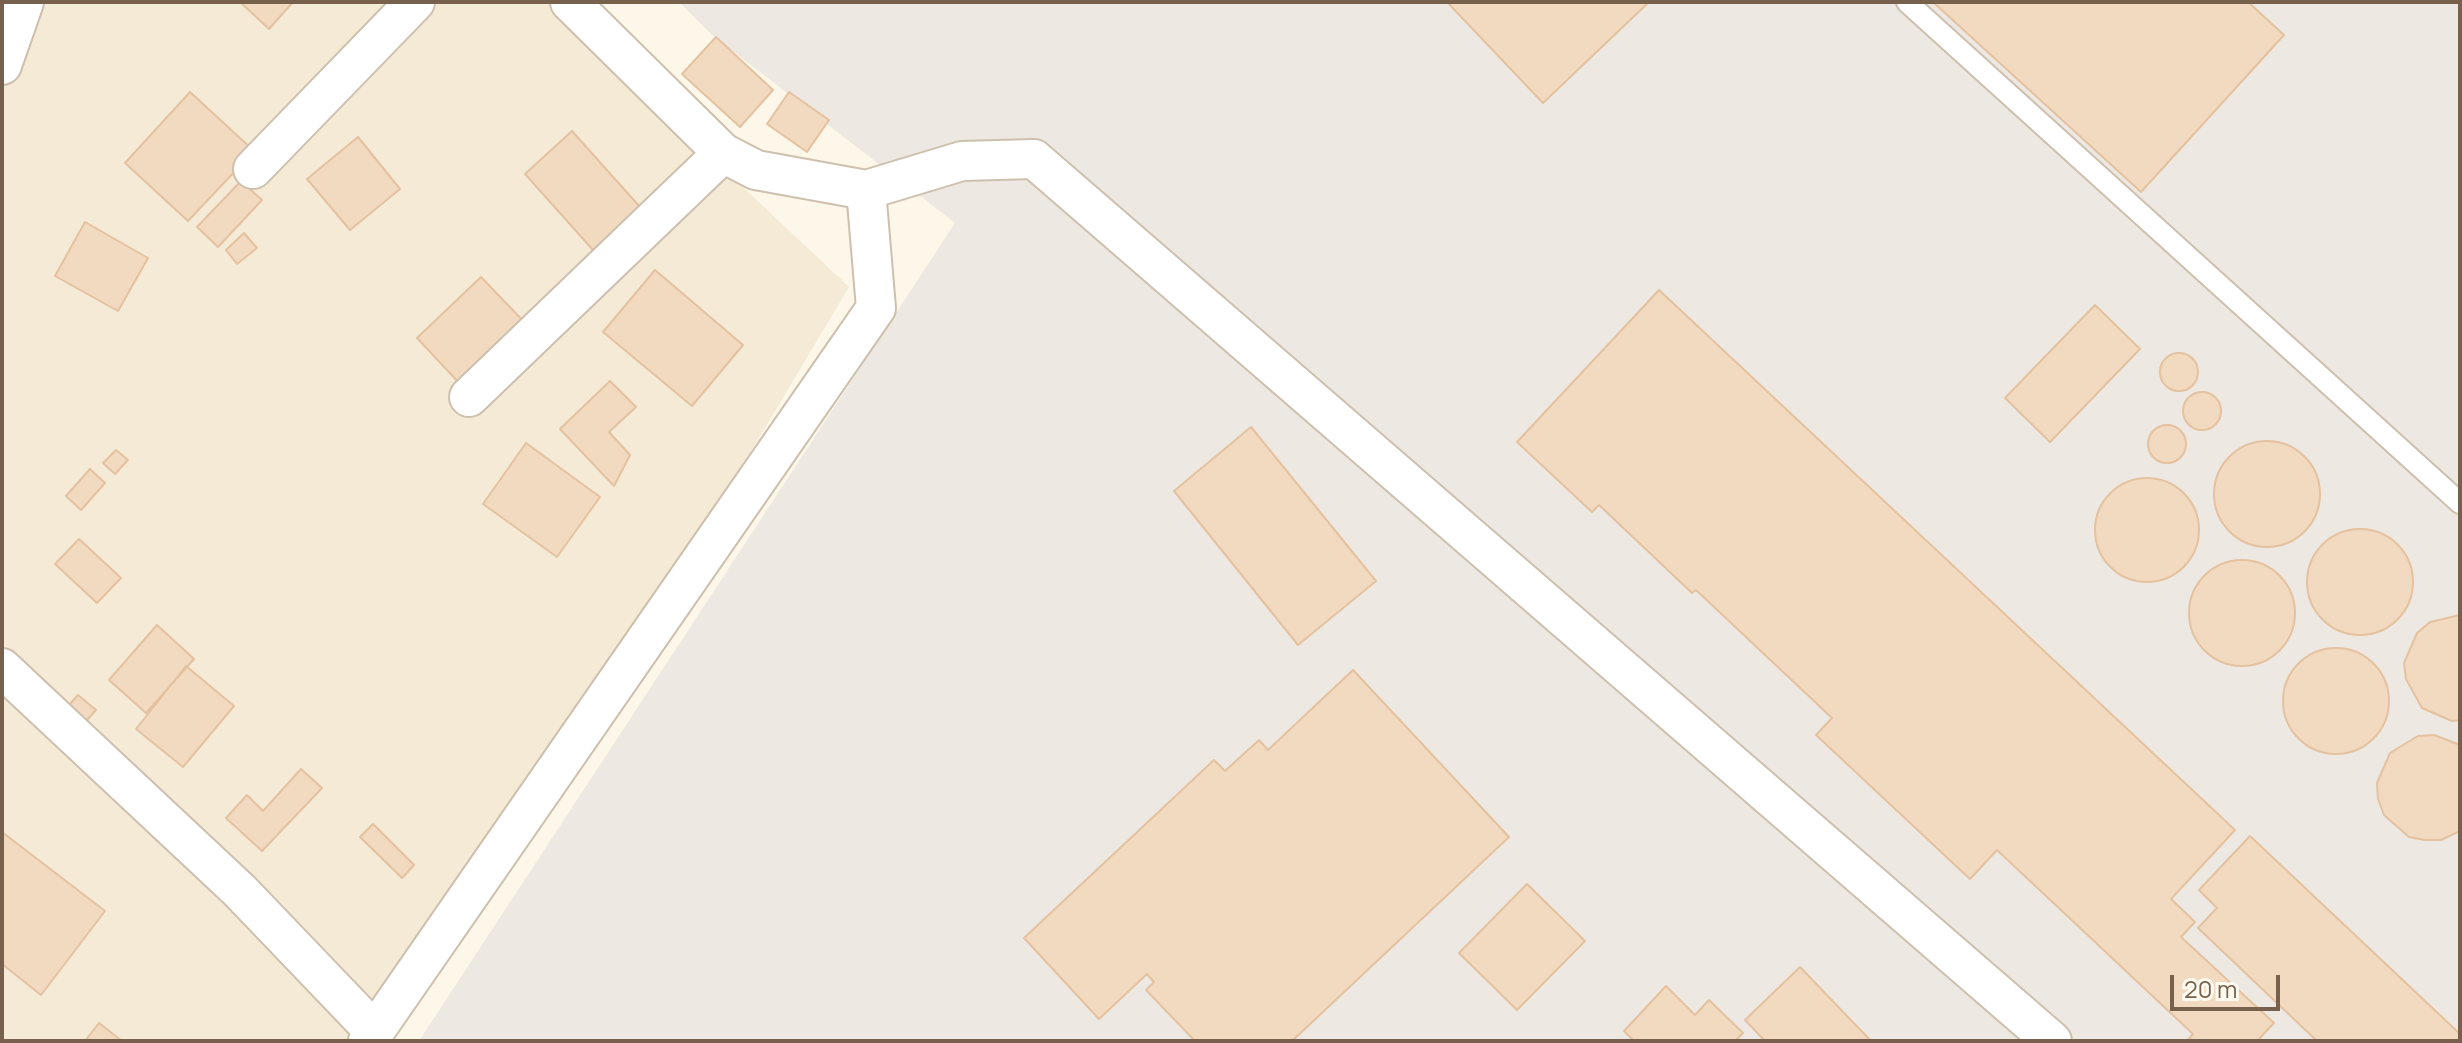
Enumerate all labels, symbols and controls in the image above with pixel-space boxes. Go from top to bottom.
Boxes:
scale bar [2174,959,2284,1009]
text: 20 m [2184,972,2237,1005]

